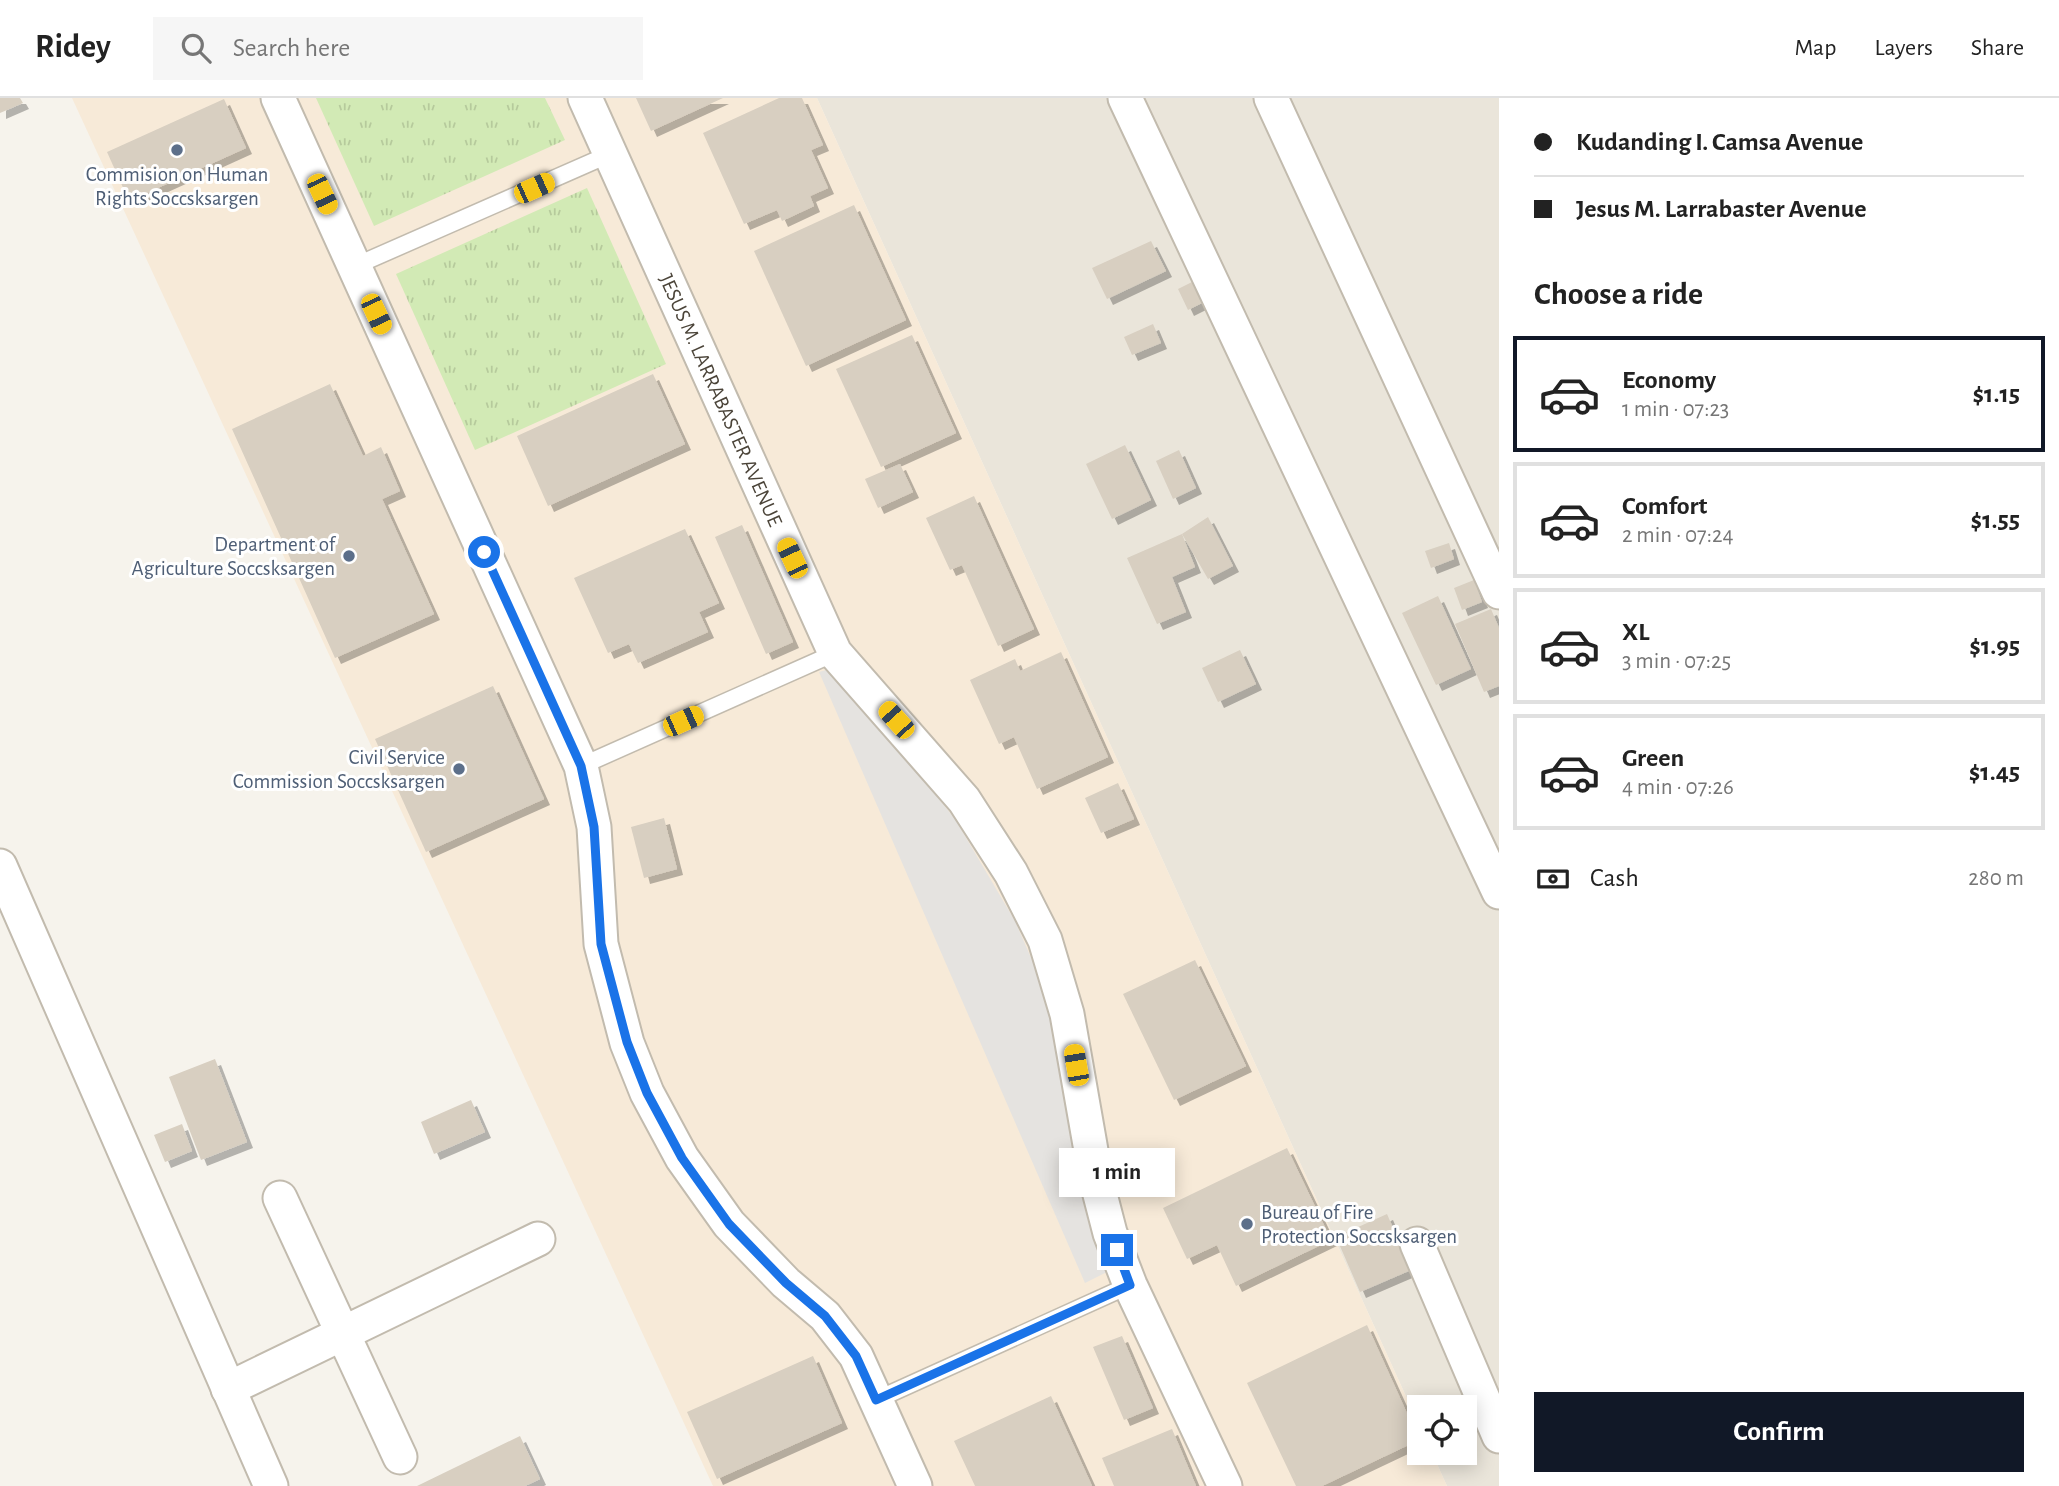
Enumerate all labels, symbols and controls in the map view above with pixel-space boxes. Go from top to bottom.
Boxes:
search box [153,17,643,80]
icon: search [177,29,215,67]
text: Ridey [35,31,111,64]
text: Search here [233,35,350,61]
text: Map [1794,36,1836,60]
text: Layers [1874,36,1933,60]
text: Share [1971,36,2024,60]
text: Kudanding I. Camsa Avenue [1576,129,1863,155]
marker: Commision on Human Rights Soccsksargen [169,142,185,158]
place label: Commision on Human Rights Soccsksargen [86,164,268,209]
car [511,170,558,206]
car [304,171,341,217]
text: Jesus M. Larrabaster Avenue [1576,196,1867,222]
street label: JESUS M. LARRABASTER AVENUE [655,271,786,530]
text: Choose a ride [1534,278,1703,310]
car [358,291,395,337]
icon: car [1538,363,1601,426]
text: Economy [1622,367,1716,393]
text: $1.15 [1972,381,2020,407]
text: 1 min · 07:23 [1622,398,1729,421]
icon: car [1538,489,1601,552]
text: Comfort [1622,493,1707,519]
text: $1.55 [1971,507,2020,533]
text: 2 min · 07:24 [1622,524,1733,547]
place label: Department of Agriculture Soccsksargen [132,534,337,579]
car [774,535,811,581]
route start [468,536,500,568]
marker: Department of Agriculture Soccsksargen [341,548,357,564]
icon: car [1538,615,1601,678]
text: XL [1622,619,1649,645]
text: $1.95 [1969,633,2020,659]
text: 3 min · 07:25 [1622,650,1731,673]
car [875,697,918,743]
car [660,703,707,739]
icon: car [1538,741,1601,804]
text: Green [1622,745,1684,771]
place label: Civil Service Commission Soccsksargen [233,747,445,792]
text: $1.45 [1969,759,2020,785]
marker: Civil Service Commission Soccsksargen [451,761,467,777]
text: 4 min · 07:26 [1622,776,1734,799]
icon: cash [1534,860,1572,898]
text: Cash [1590,865,1639,891]
text: 280 m [1968,867,2024,890]
car [1063,1042,1090,1088]
callout: 1 min [1059,1148,1175,1198]
text: 1 min [1093,1161,1141,1184]
place label: Bureau of Fire Protection Soccsksargen [1261,1202,1457,1247]
marker: Bureau of Fire Protection Soccsksargen [1239,1216,1255,1232]
route end [1101,1234,1133,1266]
button: Confirm [1534,1392,2024,1472]
map controls [1407,1395,1477,1465]
button: locate [1407,1395,1477,1465]

